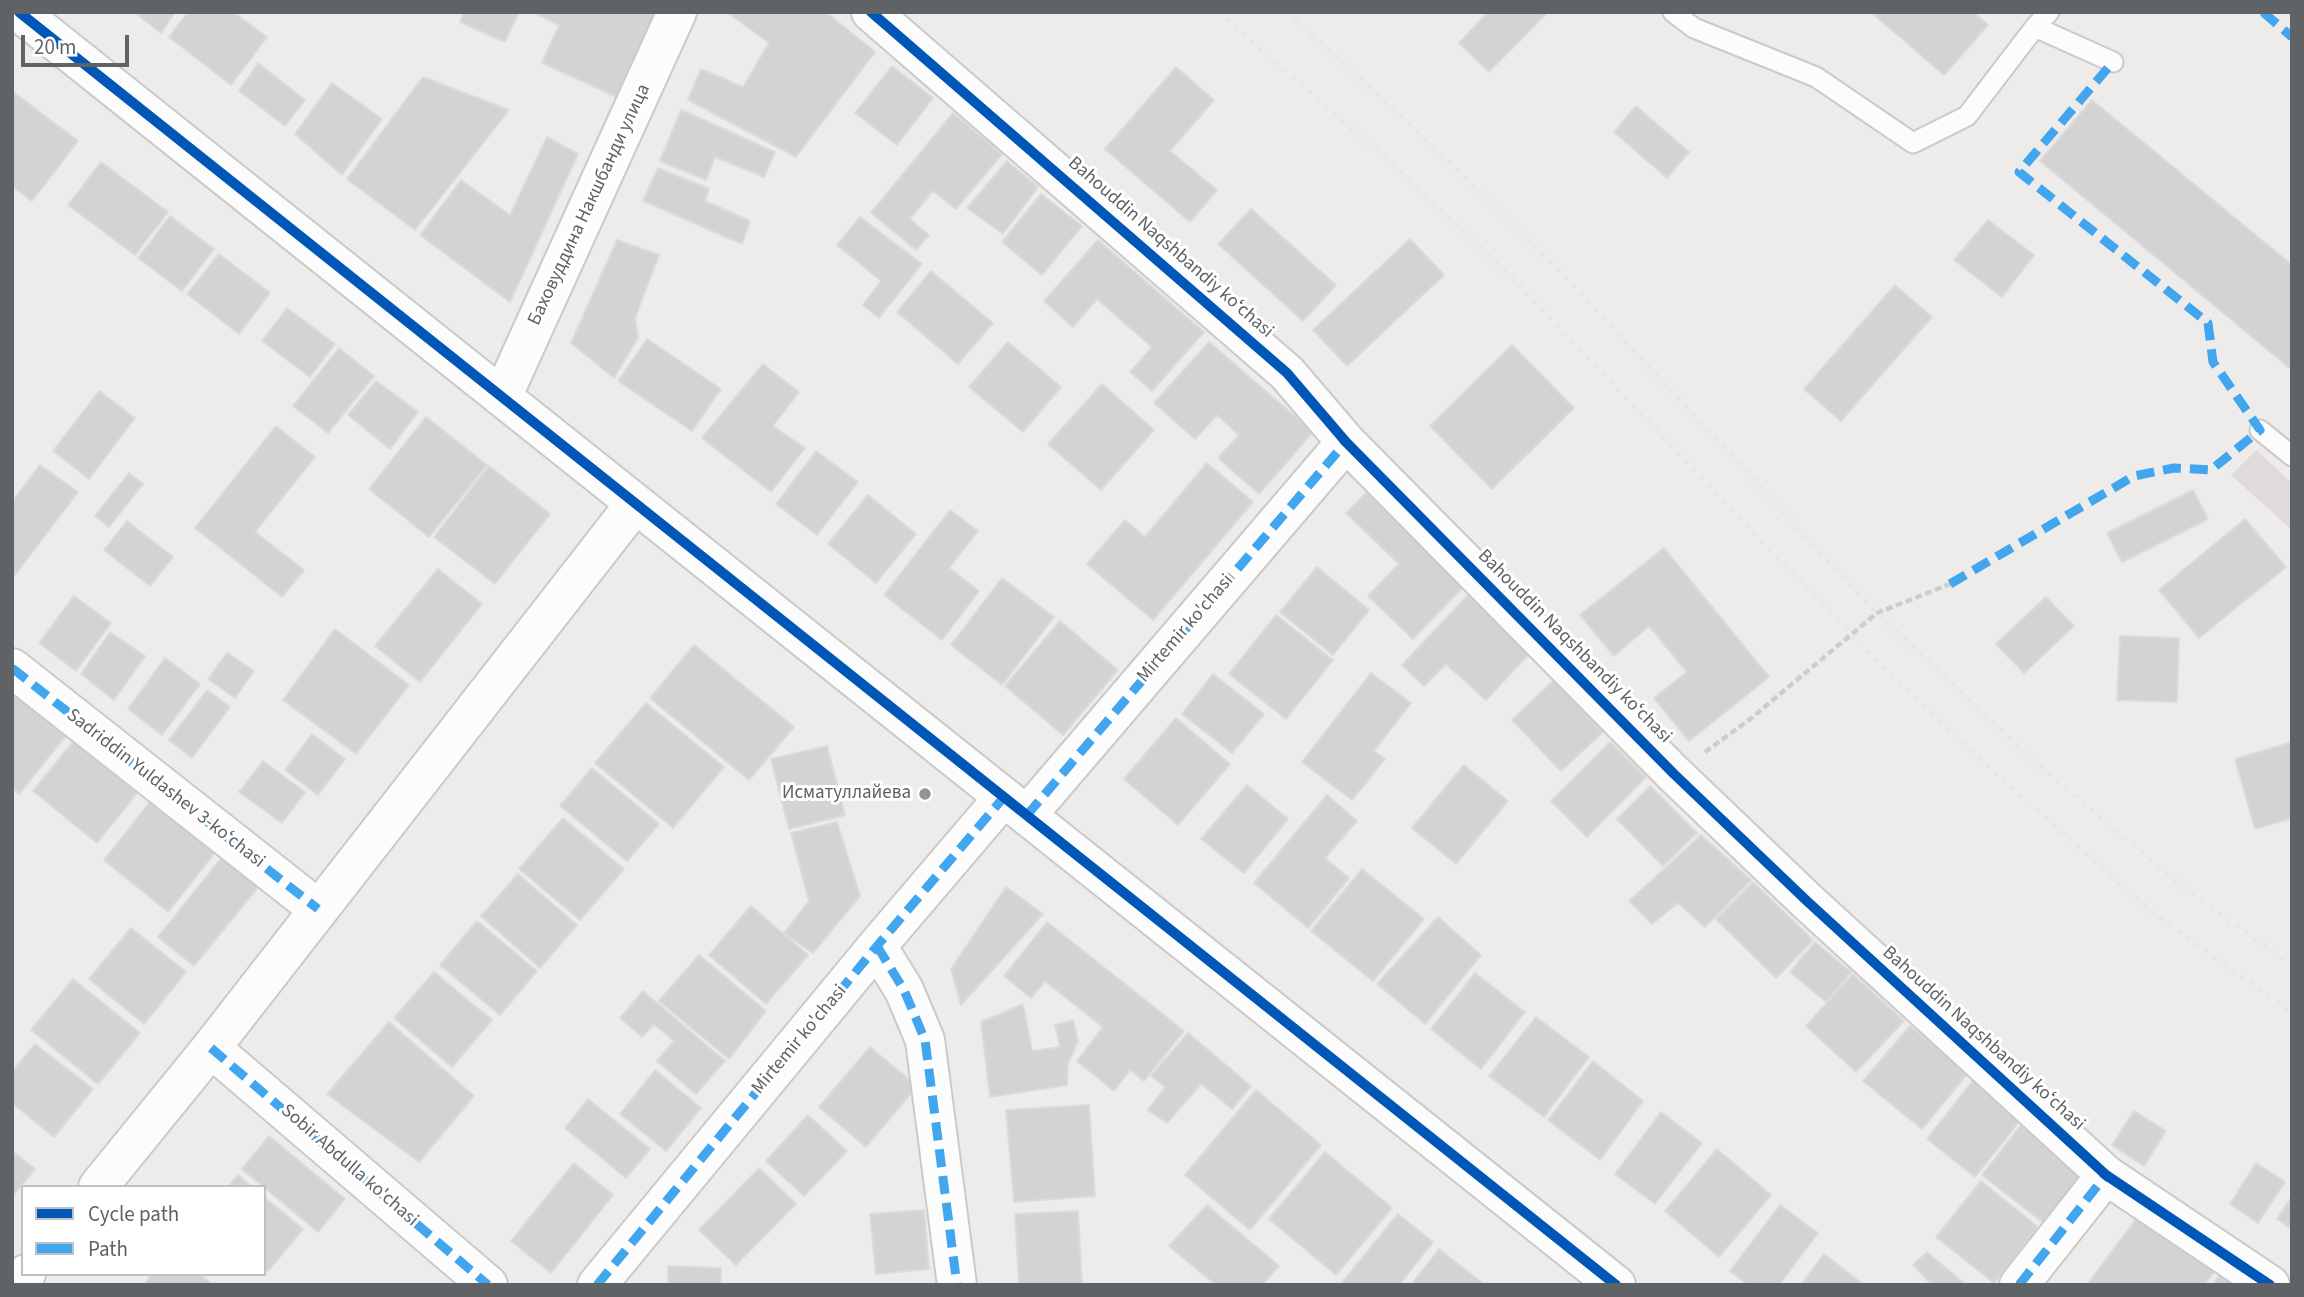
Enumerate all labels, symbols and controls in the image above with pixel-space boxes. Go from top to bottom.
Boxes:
scale bar [24,21,133,65]
text: 20 m [34,32,76,62]
street label: Баховуддина Накшбанди улица [524,81,656,329]
street label: Bahouddin Naqshbandiy koʻchasi [1062,152,1278,344]
street label: Bahouddin Naqshbandiy koʻchasi [1472,545,1676,749]
street label: Mirtemir ko'chasi [1133,570,1239,688]
street label: Sadriddin Yuldashev 3-koʻchasi [61,704,269,874]
place label: Исматуллайева [782,783,911,805]
marker: Исматуллайева [917,786,933,802]
street label: Bahouddin Naqshbandiy koʻchasi [1877,942,2089,1136]
street label: Mirtemir ko'chasi [748,981,852,1099]
street label: Sobir Abdulla ko'chasi [275,1100,423,1232]
legend [21,1185,266,1276]
text: Cycle path [88,1199,179,1229]
text: Path [88,1234,128,1264]

